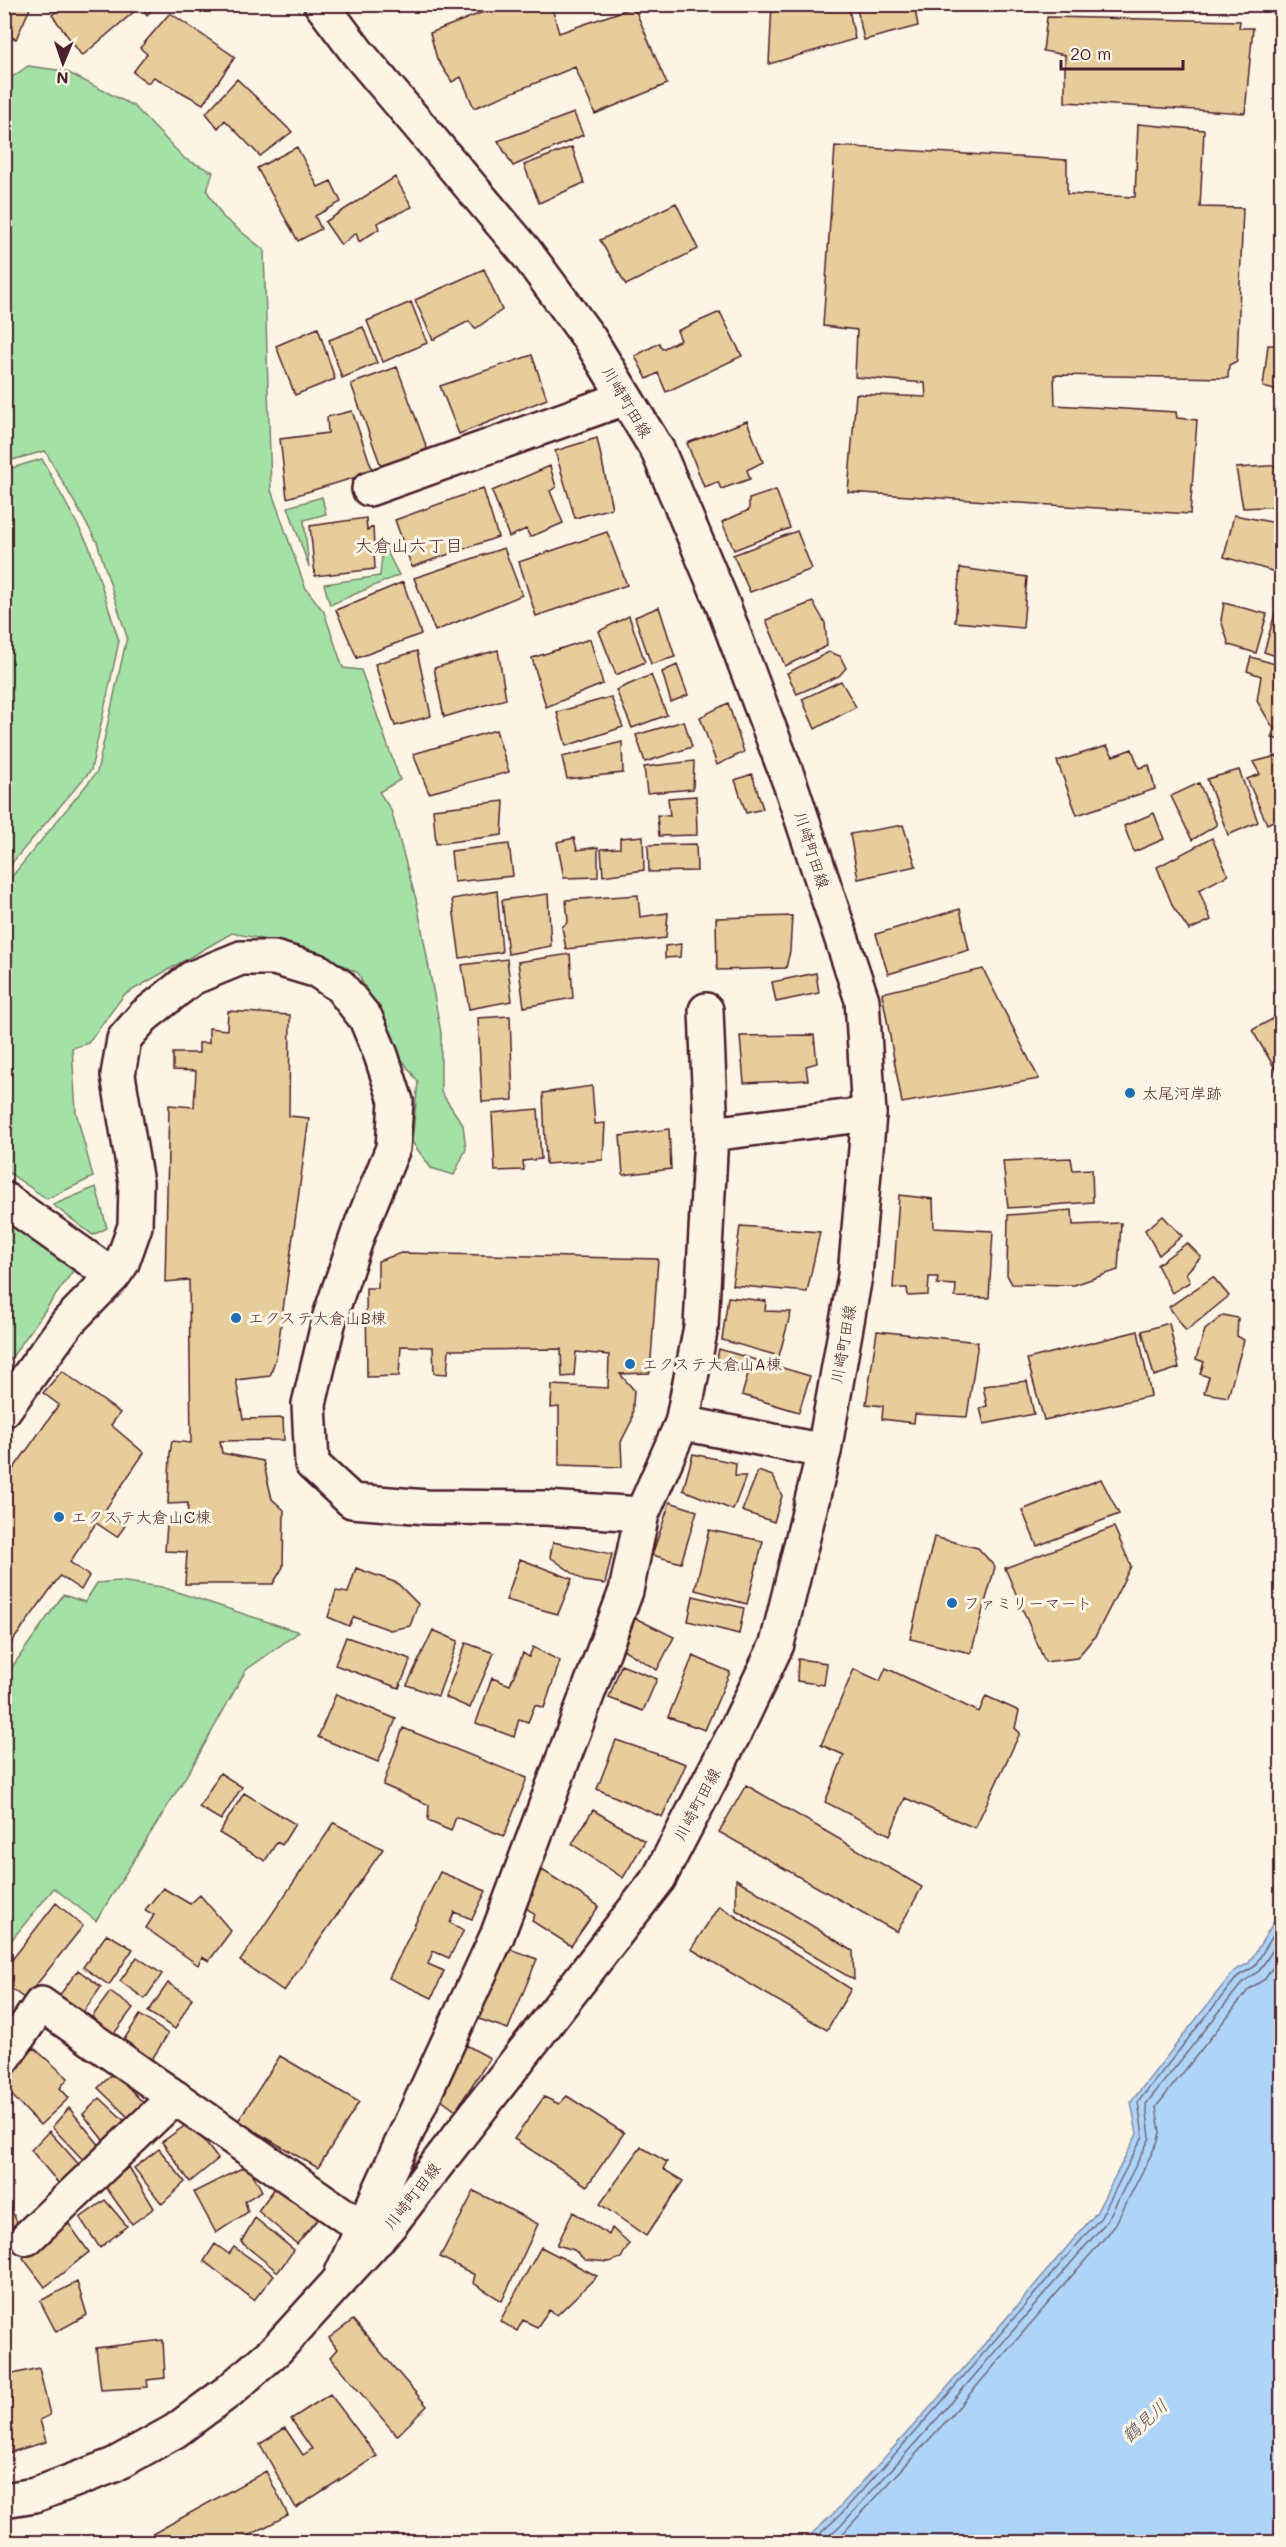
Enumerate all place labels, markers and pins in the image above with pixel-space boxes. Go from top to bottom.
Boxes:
place label: 太尾河岸跡 [1142,1082,1222,1103]
marker: 太尾河岸跡 [1123,1086,1137,1100]
place label: エクステ大倉山B棟 [248,1307,387,1328]
marker: エクステ大倉山B棟 [229,1311,243,1325]
place label: エクステ大倉山A棟 [642,1353,782,1374]
marker: エクステ大倉山A棟 [623,1357,637,1371]
place label: エクステ大倉山C棟 [71,1506,211,1527]
marker: エクステ大倉山C棟 [52,1510,66,1524]
place label: ファミリーマート [964,1592,1092,1613]
marker: ファミリーマート [945,1596,959,1610]

